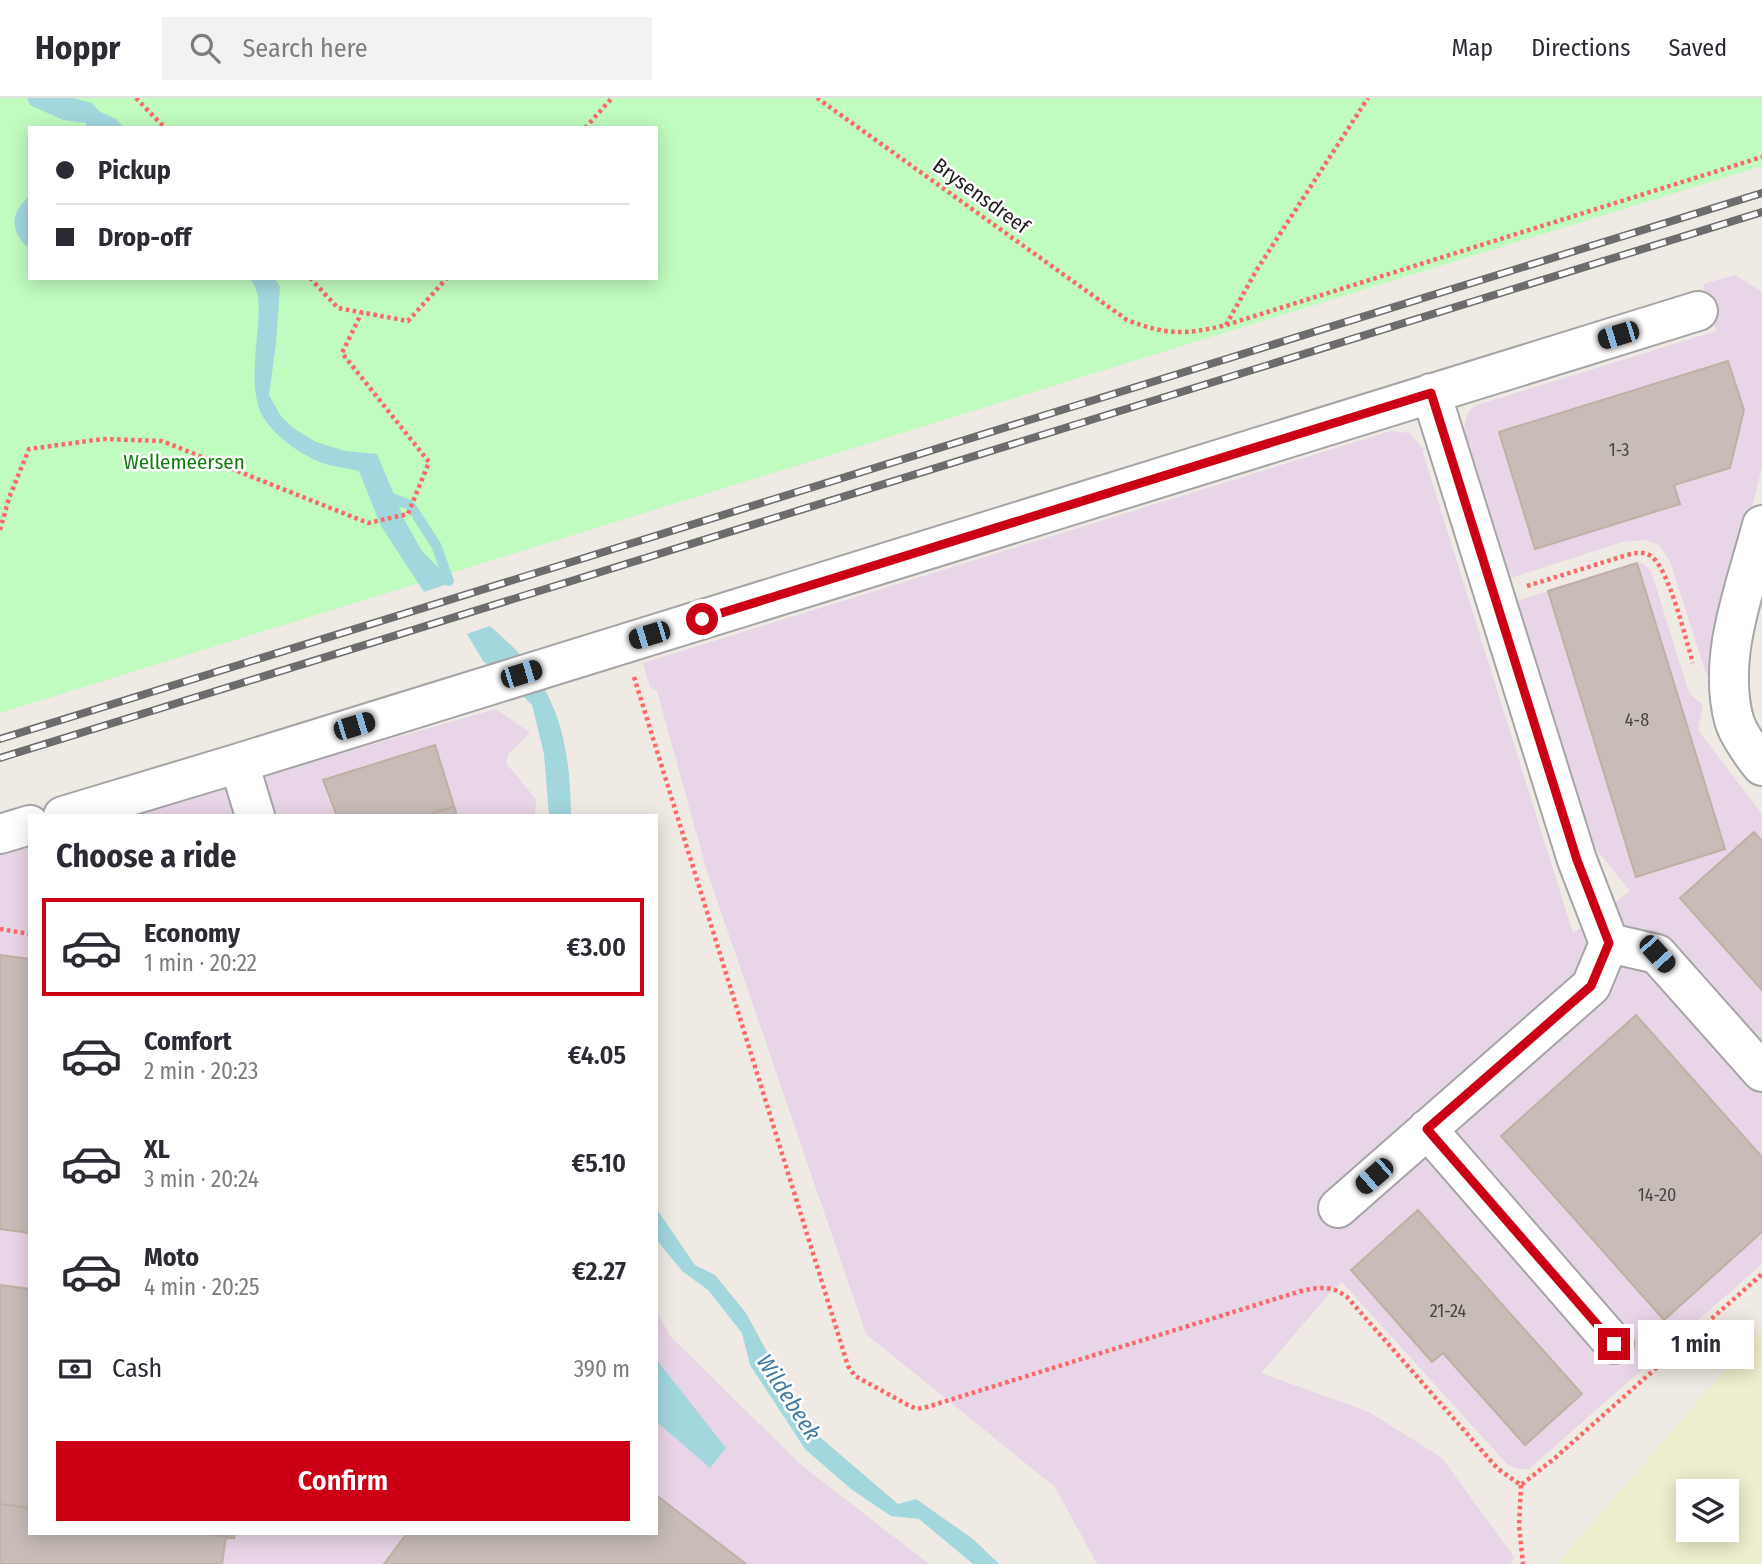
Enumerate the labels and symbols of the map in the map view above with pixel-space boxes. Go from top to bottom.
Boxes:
street label: Brysensdreef [928,152,1035,241]
car [1595,319,1642,351]
house number: 1-3 [1609,439,1629,461]
park label: Wellemeersen [123,449,245,475]
route start [686,603,718,635]
car [626,619,673,651]
car [498,658,545,690]
house number: 4-8 [1625,709,1649,731]
car [331,710,378,742]
car [1636,931,1679,977]
car [1352,1154,1397,1198]
house number: 14-20 [1638,1184,1676,1206]
house number: 21-24 [1430,1300,1466,1322]
callout: 1 min [1638,1320,1754,1368]
route end [1598,1328,1630,1360]
water label: Wildebeek [751,1349,827,1445]

